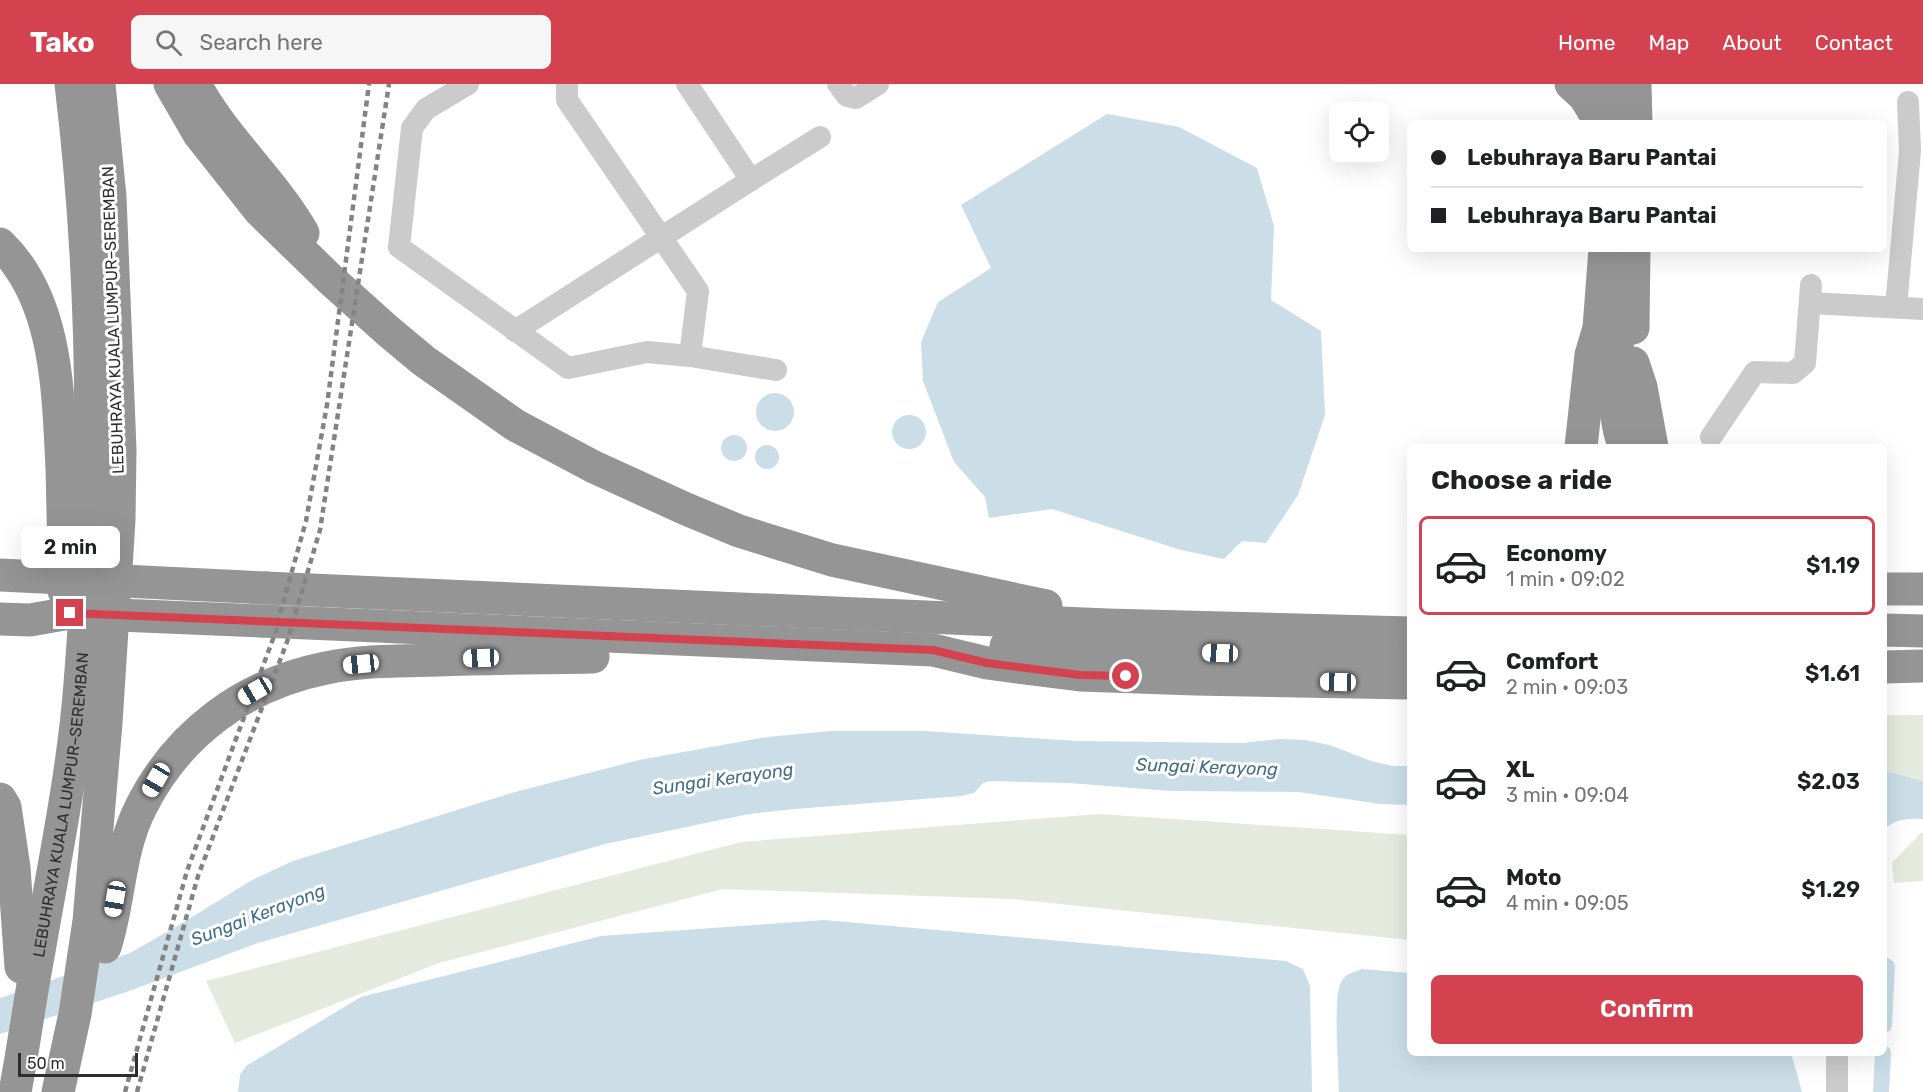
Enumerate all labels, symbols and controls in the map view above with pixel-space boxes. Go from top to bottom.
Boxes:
search box [131,15,551,69]
text: Tako [30,26,95,59]
icon: search [152,26,185,59]
text: Search here [200,29,323,56]
text: Home [1558,30,1615,55]
text: Map [1648,30,1689,55]
text: About [1722,30,1782,55]
text: Contact [1815,30,1893,55]
map controls [1329,102,1389,162]
button: locate [1329,102,1389,162]
text: Lebuhraya Baru Pantai [1467,144,1717,171]
street label: LEBUHRAYA KUALA LUMPUR–SEREMBAN [98,166,128,474]
text: Lebuhraya Baru Pantai [1467,202,1717,229]
text: Choose a ride [1431,464,1612,496]
callout: 2 min [20,526,119,568]
text: 2 min [44,535,97,559]
icon: car [1434,539,1488,593]
text: Economy [1506,540,1607,567]
text: $1.19 [1806,552,1860,579]
text: 1 min · 09:02 [1506,567,1625,591]
route end [56,599,83,626]
car [1202,643,1238,663]
icon: car [1434,647,1488,701]
car [463,648,499,668]
text: Comfort [1506,648,1598,675]
street label: LEBUHRAYA KUALA LUMPUR–SEREMBAN [28,651,92,959]
car [342,653,380,675]
text: $1.61 [1805,660,1860,687]
route start [1112,662,1139,689]
car [1320,673,1356,691]
car [235,674,275,708]
text: 2 min · 09:03 [1506,675,1628,699]
water label: Sungai Kerayong [1136,754,1279,780]
icon: car [1434,755,1488,809]
text: XL [1506,756,1534,783]
water label: Sungai Kerayong [651,758,795,800]
car [139,760,173,800]
text: $2.03 [1797,768,1860,795]
text: 3 min · 09:04 [1506,783,1629,807]
icon: car [1434,863,1488,917]
text: Moto [1506,864,1561,891]
text: $1.29 [1801,876,1860,903]
water label: Sungai Kerayong [188,879,329,951]
car [103,880,127,918]
text: 4 min · 09:05 [1506,891,1629,915]
button: Confirm [1431,975,1863,1044]
scale bar [18,1050,138,1078]
text: 50 m [27,1054,65,1073]

